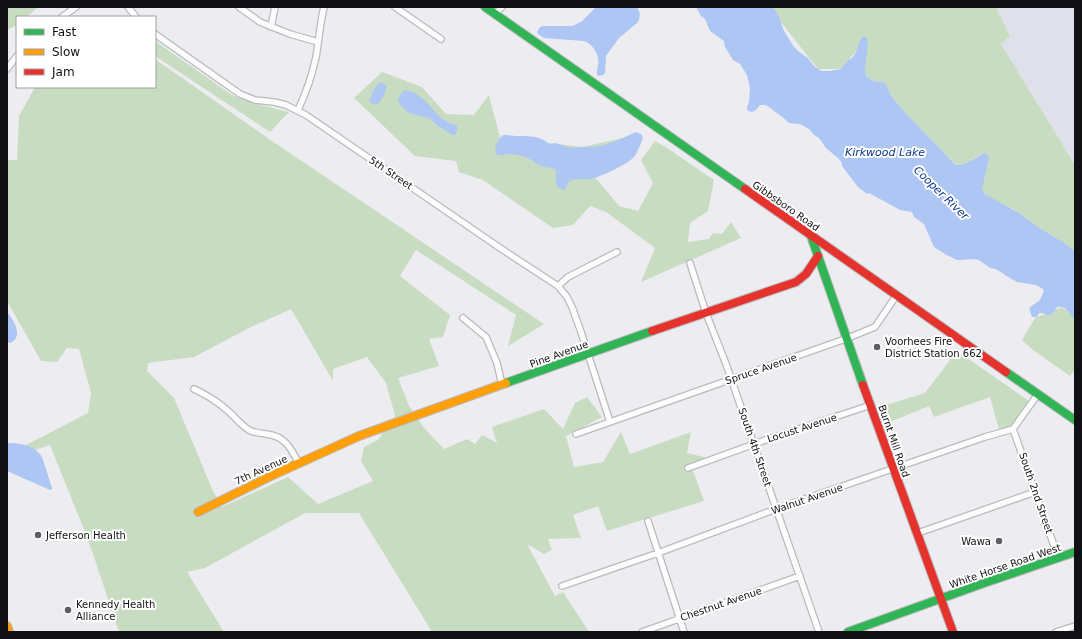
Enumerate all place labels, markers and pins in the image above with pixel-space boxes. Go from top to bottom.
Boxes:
place label: Voorhees Fire District Station 662 [885,336,982,359]
marker: Voorhees Fire District Station 662 [872,342,882,352]
marker: Jefferson Health [33,530,43,540]
place label: Jefferson Health [45,530,126,541]
place label: Wawa [961,536,991,547]
marker: Wawa [994,536,1004,546]
place label: Kennedy Health Alliance [76,599,155,622]
marker: Kennedy Health Alliance [63,605,73,615]

